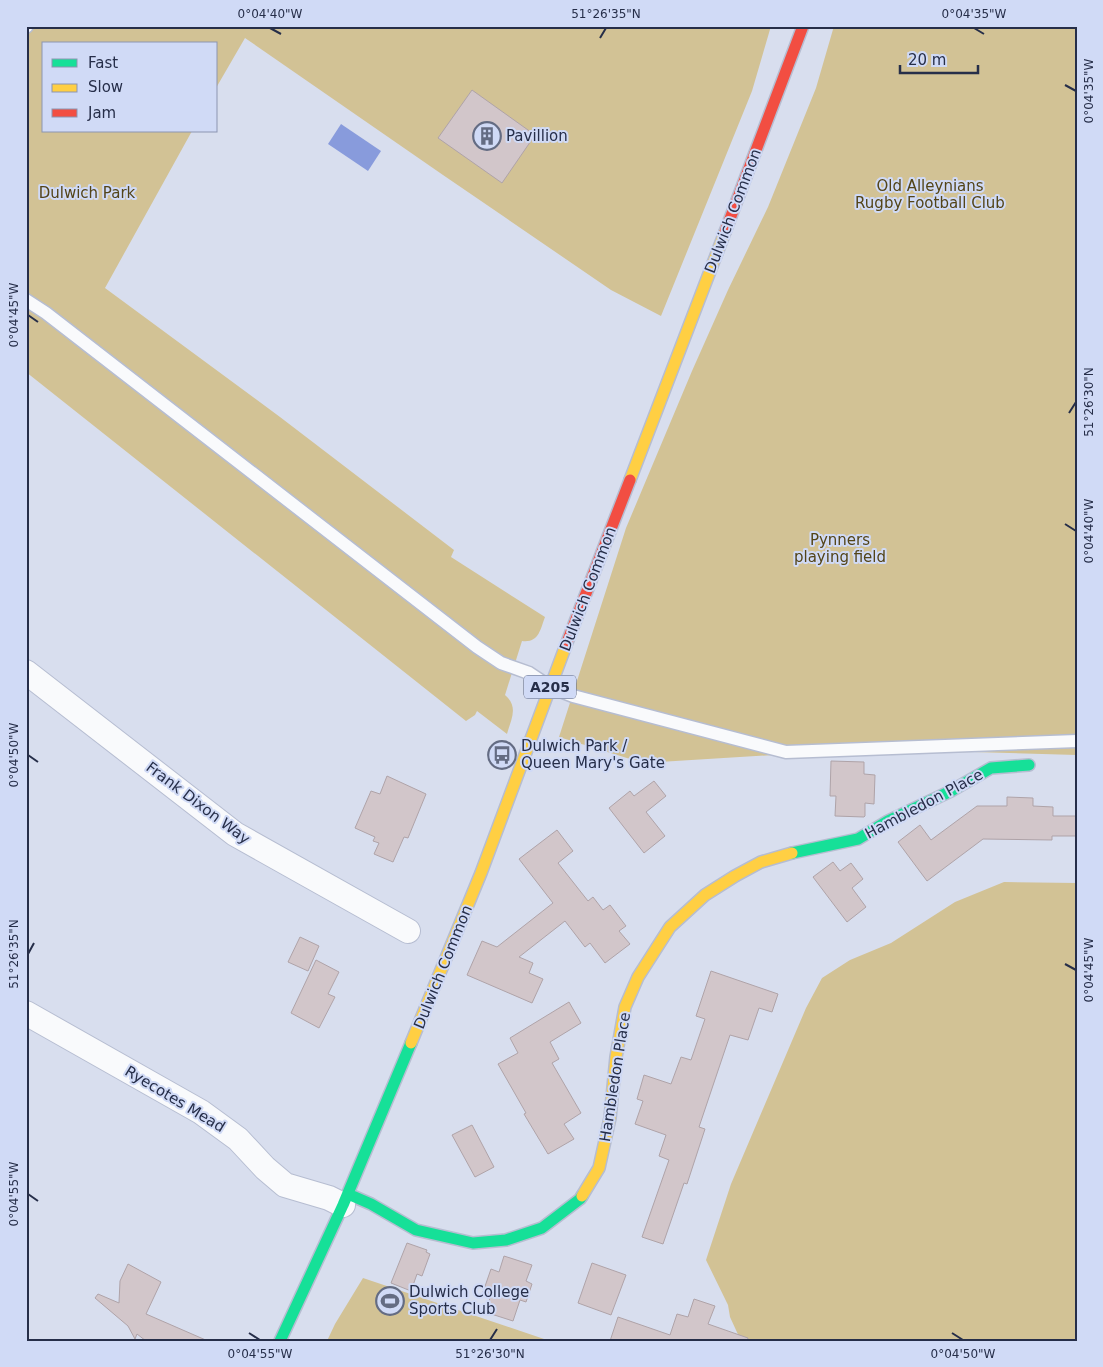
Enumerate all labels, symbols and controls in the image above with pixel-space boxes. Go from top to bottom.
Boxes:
text: 0°04'40"W [238,7,303,21]
text: 51°26'35"N [571,7,641,21]
text: 0°04'35"W [942,7,1007,21]
legend [42,42,218,132]
scale bar [900,42,978,74]
text: 20 m [908,51,946,69]
text: Fast [88,54,118,72]
text: 0°04'35"W [1082,58,1096,123]
text: Slow [88,78,123,96]
text: Jam [87,104,116,122]
building icon: Pavillion [472,121,502,151]
place label: Pavillion [506,127,568,145]
street label: Dulwich Common [701,146,765,276]
park label: Old Alleynians Rugby Football Club [855,177,1005,212]
park label: Dulwich Park [39,184,136,202]
text: 0°04'45"W [7,282,21,347]
text: 51°26'30"N [1082,367,1096,437]
text: 0°04'40"W [1082,498,1096,563]
street label: Dulwich Common [556,524,620,654]
park label: Pynners playing field [794,531,886,566]
road number: A205 [524,676,576,699]
text: 0°04'50"W [7,722,21,787]
place label: Dulwich Park / Queen Mary's Gate [521,737,665,772]
bus stop icon: Dulwich Park / Queen Mary's Gate [487,740,517,770]
street label: Frank Dixon Way [143,758,254,848]
street label: Hambledon Place [862,765,986,843]
street label: Dulwich Common [410,903,476,1031]
text: 51°26'35"N [7,919,21,989]
text: 0°04'45"W [1082,937,1096,1002]
street label: Hambledon Place [596,1011,634,1143]
street label: Ryecotes Mead [122,1062,228,1136]
text: 0°04'55"W [7,1161,21,1226]
place label: Dulwich College Sports Club [409,1283,529,1318]
sports icon: Dulwich College Sports Club [375,1286,405,1316]
text: 0°04'55"W [228,1347,293,1361]
text: 51°26'30"N [455,1347,525,1361]
text: 0°04'50"W [931,1347,996,1361]

